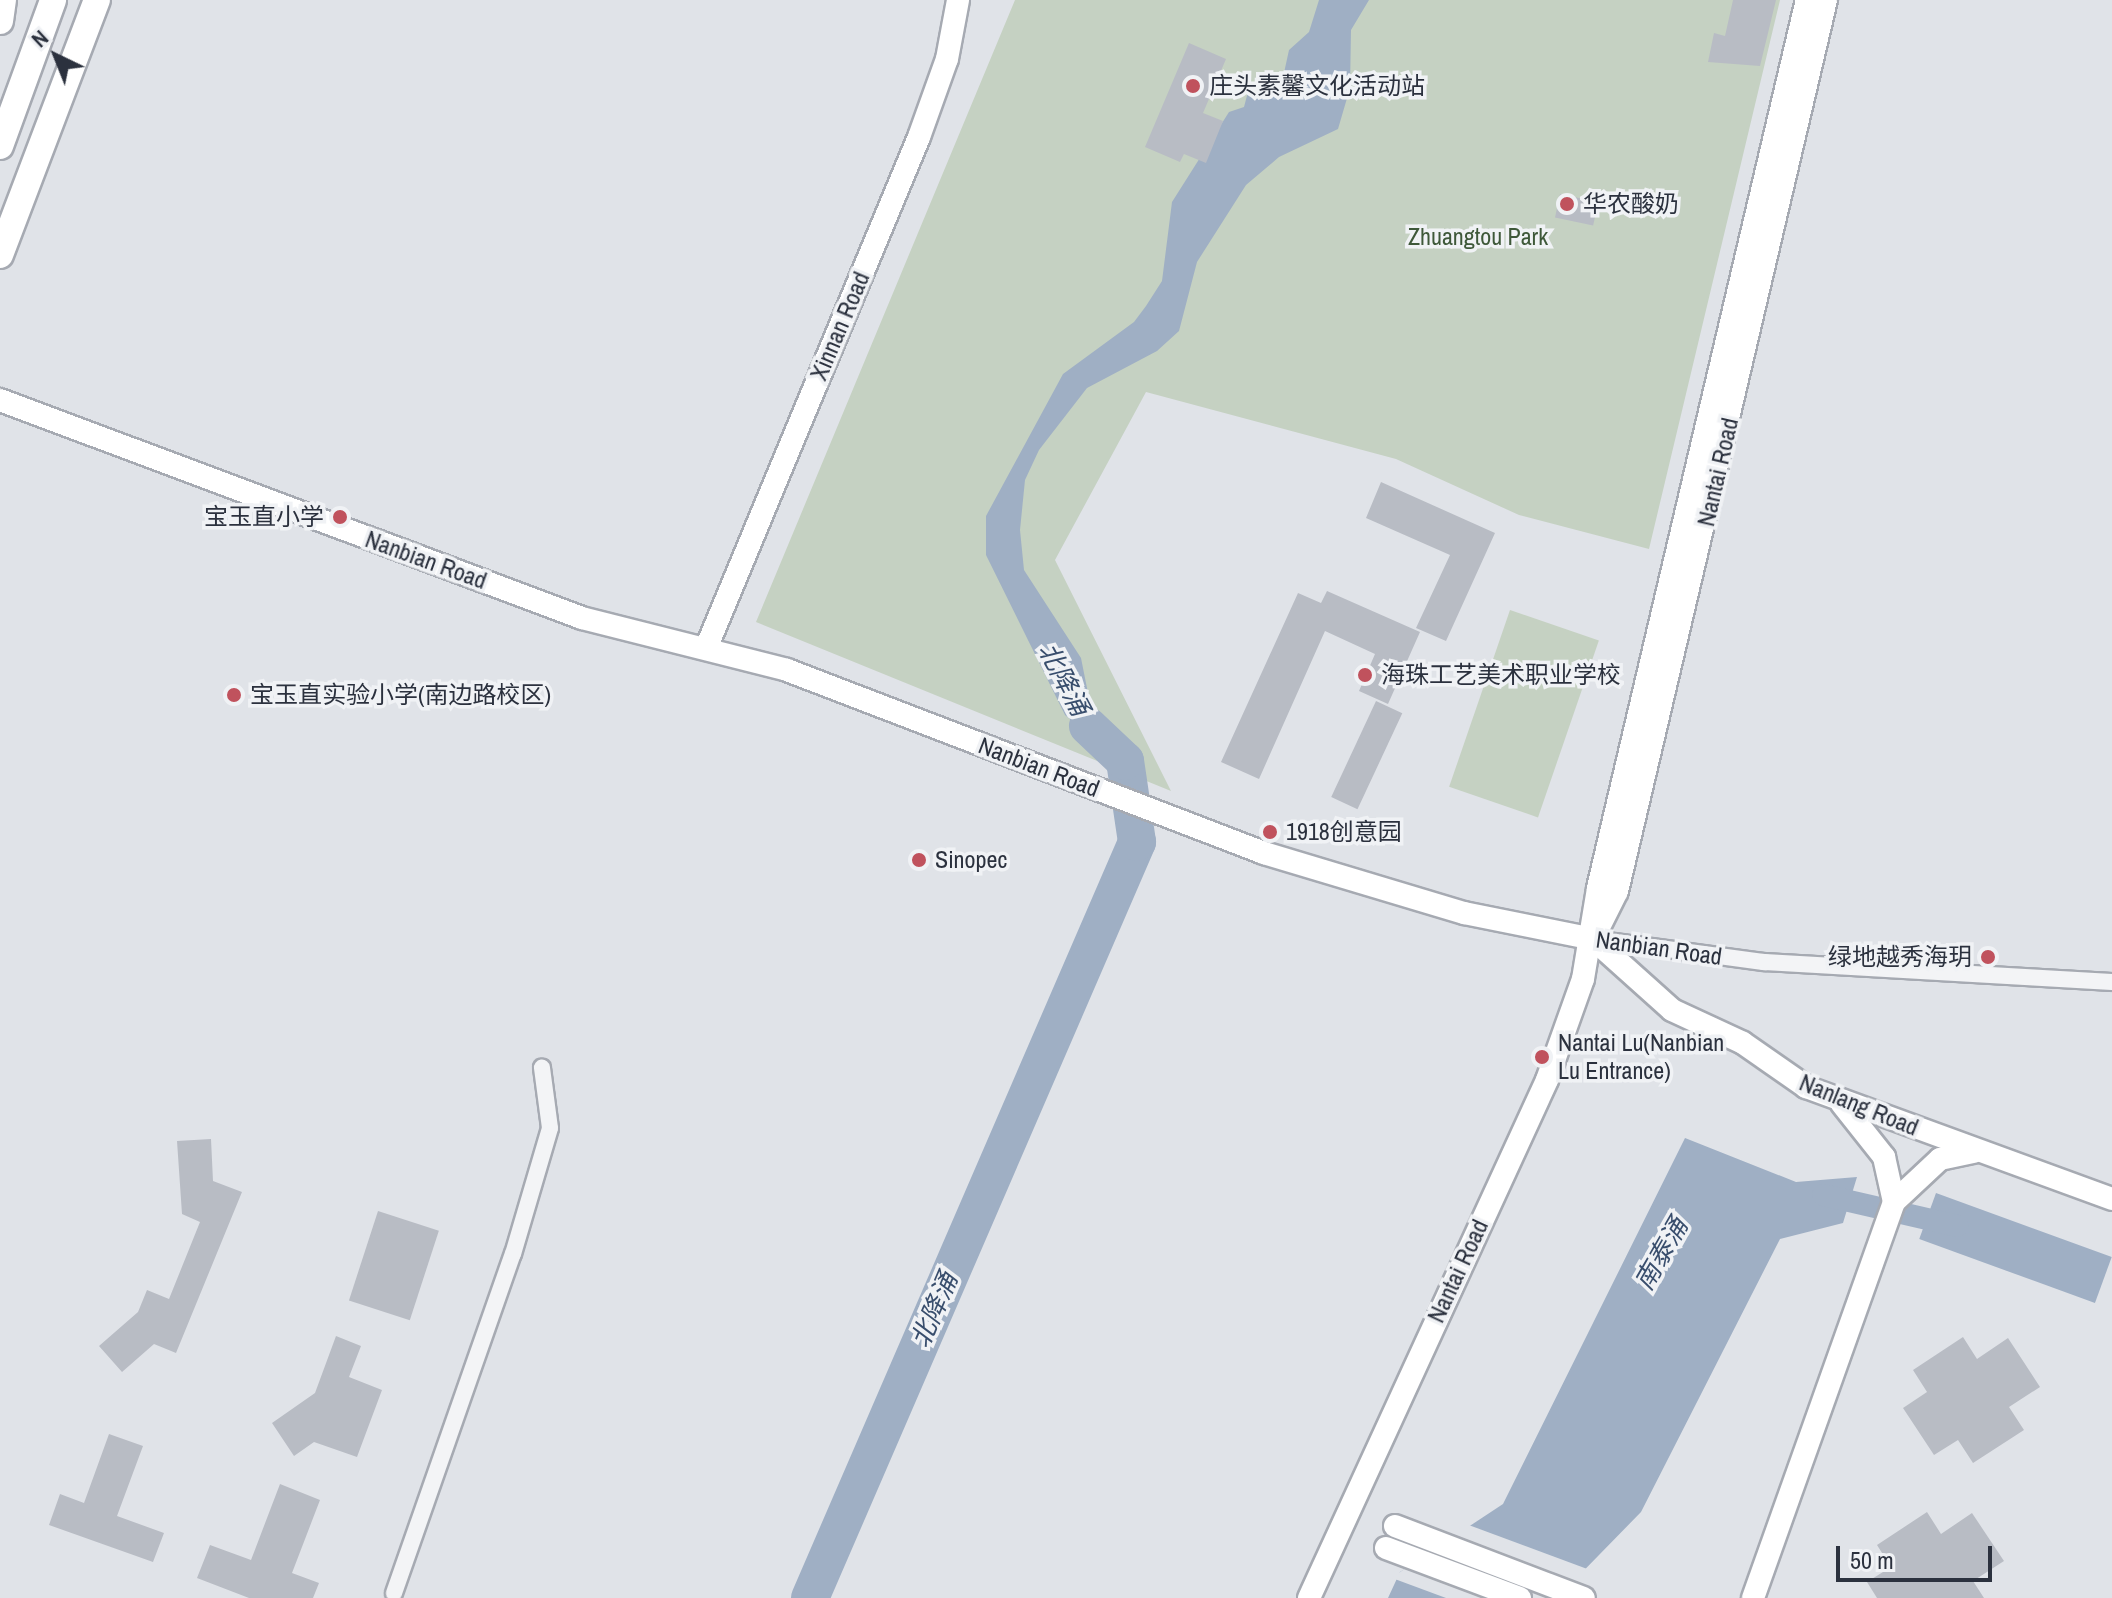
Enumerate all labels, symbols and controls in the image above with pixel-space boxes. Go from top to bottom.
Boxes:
north arrow [16,16,96,96]
text: N [25,23,55,54]
place label: 庄头素馨文化活动站 [1209,72,1425,100]
marker: 庄头素馨文化活动站 [1184,77,1202,95]
place label: 华农酸奶 [1583,190,1679,218]
marker: 华农酸奶 [1558,195,1576,213]
park label: Zhuangtou Park [1408,223,1548,251]
street label: Xinnan Road [804,267,876,385]
street label: Nantai Road [1692,415,1744,529]
place label: 宝玉直小学 [204,503,324,531]
marker: 宝玉直小学 [331,508,349,526]
street label: Nanbian Road [361,525,491,595]
water label: 北降涌 [1032,637,1096,721]
place label: 海珠工艺美术职业学校 [1381,661,1621,689]
marker: 海珠工艺美术职业学校 [1356,666,1374,684]
place label: 宝玉直实验小学(南边路校区) [250,681,551,709]
marker: 宝玉直实验小学(南边路校区) [225,686,243,704]
street label: Nanbian Road [975,731,1103,803]
place label: 1918创意园 [1286,818,1402,846]
marker: 1918创意园 [1261,823,1279,841]
place label: Sinopec [935,846,1007,874]
marker: Sinopec [910,851,928,869]
street label: Nanbian Road [1594,925,1724,971]
place label: 绿地越秀海玥 [1828,943,1972,971]
marker: 绿地越秀海玥 [1979,948,1997,966]
place label: Nantai Lu(Nanbian Lu Entrance) [1558,1029,1724,1085]
marker: Nantai Lu(Nanbian Lu Entrance) [1533,1048,1551,1066]
street label: Nanlang Road [1795,1068,1923,1142]
water label: 南泰涌 [1628,1212,1694,1296]
street label: Nantai Road [1422,1215,1494,1327]
water label: 北降涌 [904,1268,964,1352]
scale bar [1840,1530,1996,1580]
text: 50 m [1850,1544,1894,1576]

